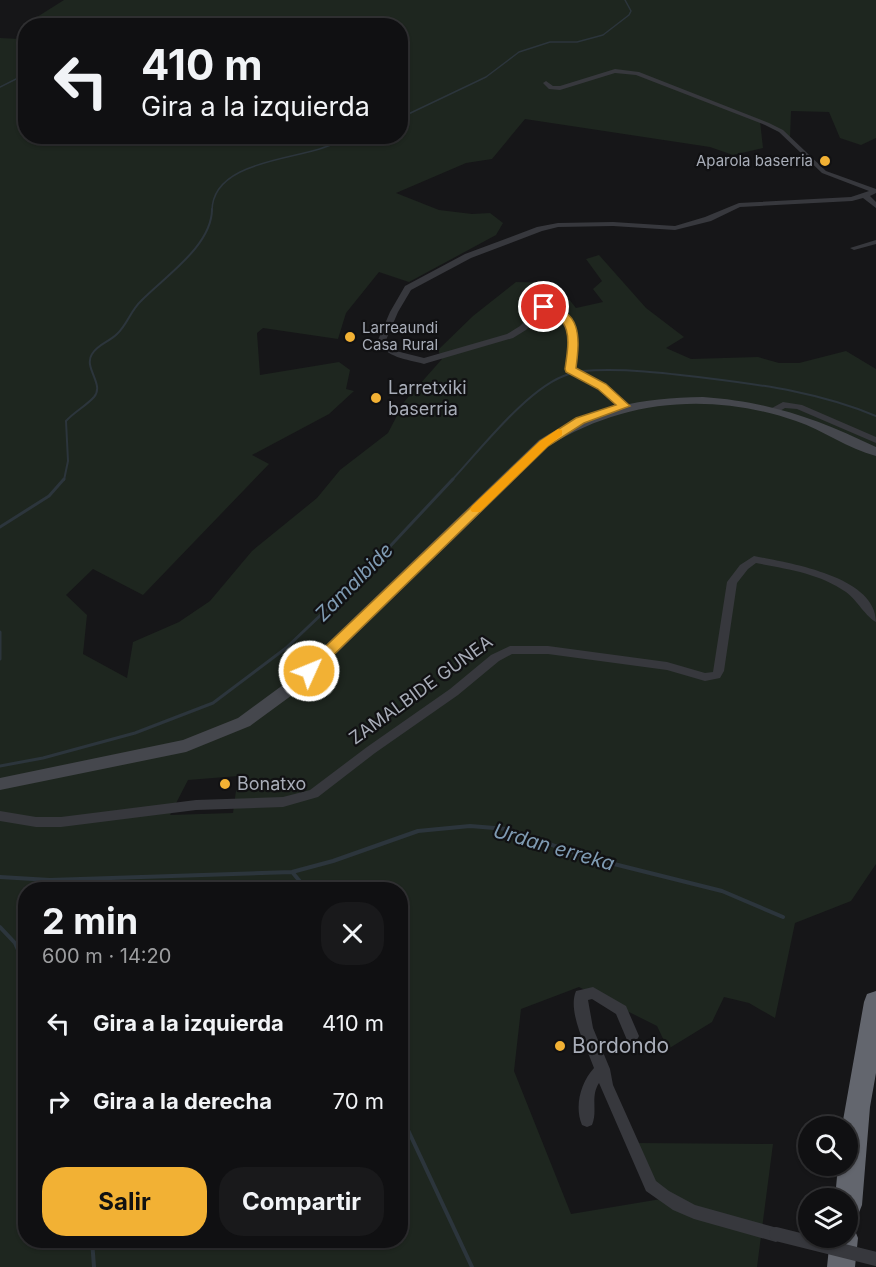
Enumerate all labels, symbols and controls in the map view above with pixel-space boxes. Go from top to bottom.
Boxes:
text: 410 m [141,39,263,90]
icon: left [42,42,120,120]
text: Gira a la izquierda [141,90,370,123]
place label: Aparola baserria [696,151,813,170]
marker: Aparola baserria [818,154,832,168]
pin [518,281,569,332]
icon: arrive [527,290,560,323]
place label: Larreaundi Casa Rural [362,318,438,354]
marker: Larreaundi Casa Rural [343,330,357,344]
place label: Larretxiki baserria [388,377,467,419]
marker: Larretxiki baserria [369,391,383,405]
water label: Zamalbide [310,538,398,626]
street label: ZAMALBIDE GUNEA [345,631,496,749]
position arrow [277,639,341,703]
place label: Bonatxo [237,773,306,794]
marker: Bonatxo [218,777,232,791]
water label: Urdan erreka [491,818,617,876]
text: 2 min [42,899,138,943]
button: close [321,902,384,965]
text: 600 m · 14:20 [42,944,171,968]
icon: left [42,1007,75,1040]
text: Gira a la izquierda [93,1010,284,1036]
text: 410 m [322,1010,384,1036]
place label: Bordondo [572,1033,669,1058]
marker: Bordondo [553,1039,567,1053]
icon: right [42,1085,75,1118]
text: Gira a la derecha [93,1088,272,1114]
text: 70 m [333,1088,384,1114]
map controls [798,1116,858,1248]
button: search [798,1116,858,1176]
button: Salir [42,1167,207,1236]
button: Compartir [219,1167,384,1236]
button: layers [798,1188,858,1248]

